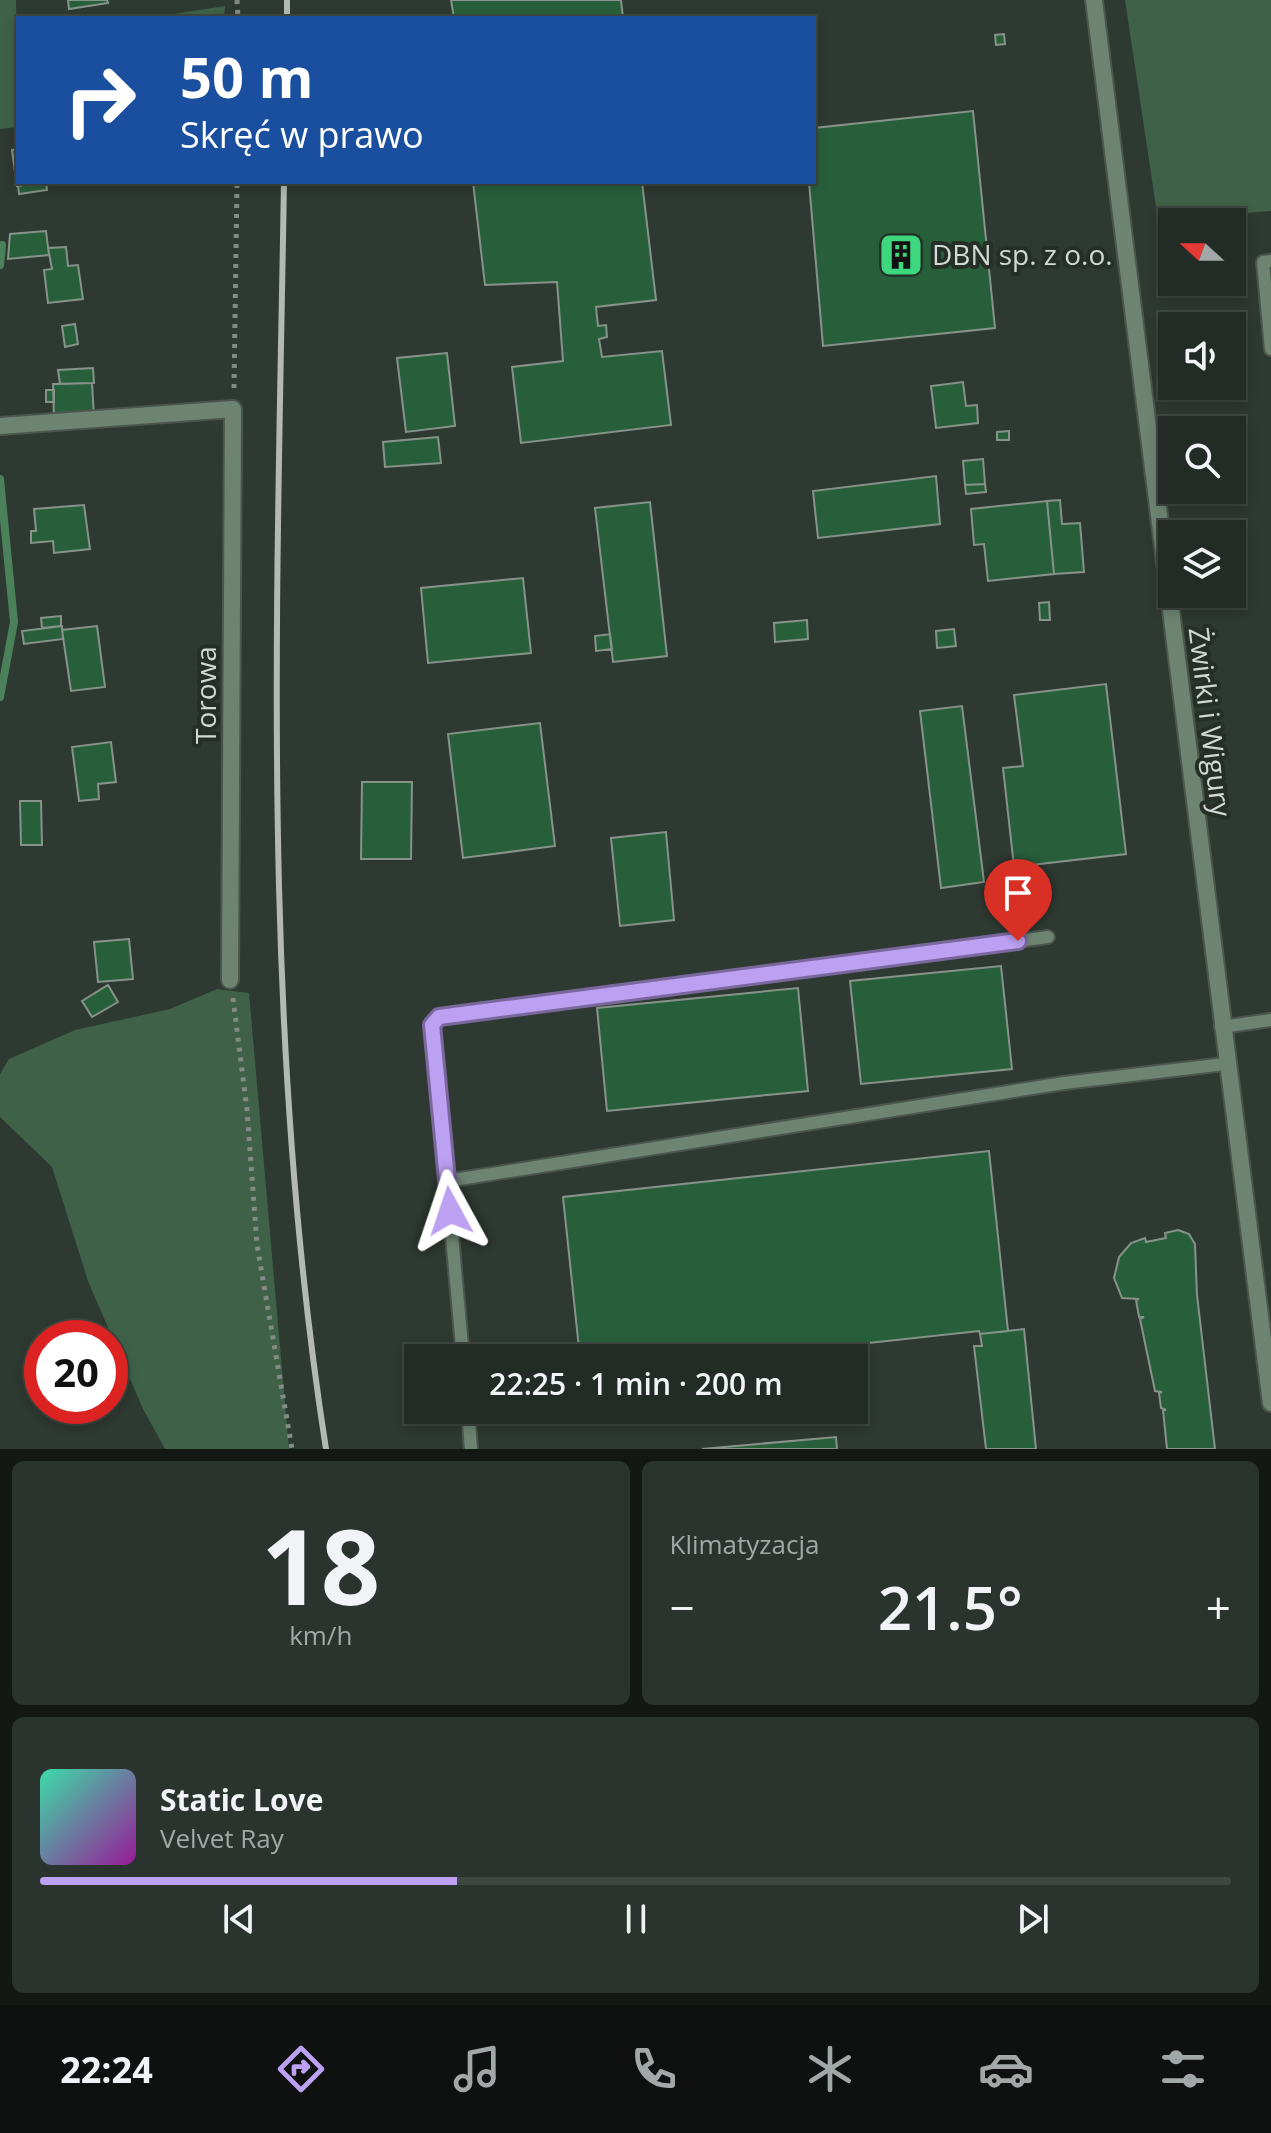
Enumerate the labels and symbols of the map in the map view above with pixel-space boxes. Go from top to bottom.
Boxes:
north arrow [1158,208,1246,296]
building icon: DBN sp. z o.o. [877,231,925,279]
place label: DBN sp. z o.o. [932,235,1113,273]
street label: Żwirki i Wigury [1181,625,1242,820]
street label: Torowa [186,646,224,744]
pin [984,859,1052,941]
position arrow [408,1169,492,1253]
speed limit sign: 20 [24,1320,128,1424]

